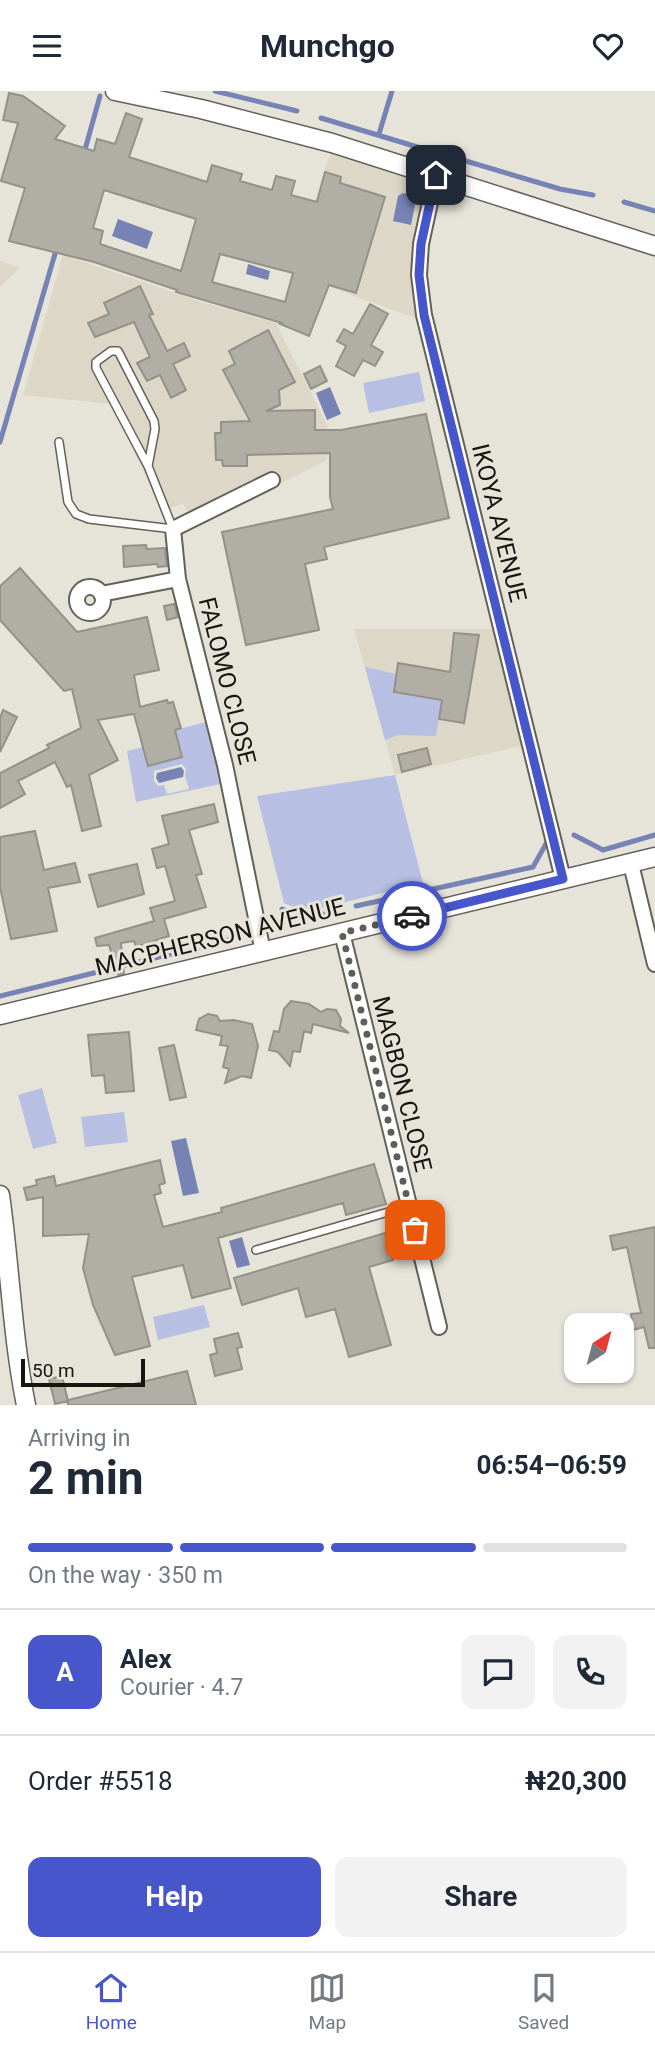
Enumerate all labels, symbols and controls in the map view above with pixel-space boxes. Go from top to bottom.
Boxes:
icon: menu [28,27,66,65]
text: Munchgo [260,27,395,65]
icon: heart [589,27,627,65]
pin [406,145,466,205]
icon: home [417,156,455,194]
street label: IKOYA AVENUE [466,441,532,605]
street label: FALOMO CLOSE [193,595,261,767]
courier [377,881,447,951]
street label: MACPHERSON AVENUE [92,892,348,982]
icon: car [393,897,431,935]
street label: MAGBON CLOSE [367,993,437,1175]
pin [385,1200,445,1260]
icon: bag [396,1211,434,1249]
north arrow [564,1313,634,1383]
map controls [564,1313,634,1383]
scale bar [21,1356,145,1388]
text: 50 m [32,1359,75,1382]
text: Arriving in [28,1425,131,1452]
text: 06:54–06:59 [477,1450,627,1480]
text: 2 min [28,1451,144,1505]
text: On the way · 350 m [28,1562,223,1589]
button: chat [461,1635,535,1709]
button: phone [553,1635,627,1709]
text: Alex [120,1644,172,1674]
text: A [56,1657,74,1687]
text: Courier · 4.7 [120,1674,243,1701]
text: Order #5518 [28,1766,173,1796]
text: ₦20,300 [525,1766,627,1796]
button: Help [28,1857,321,1937]
button: Share [335,1857,627,1937]
tab: Home [86,1969,137,2034]
tab: Map [308,1969,346,2034]
tab: Saved [518,1969,569,2034]

